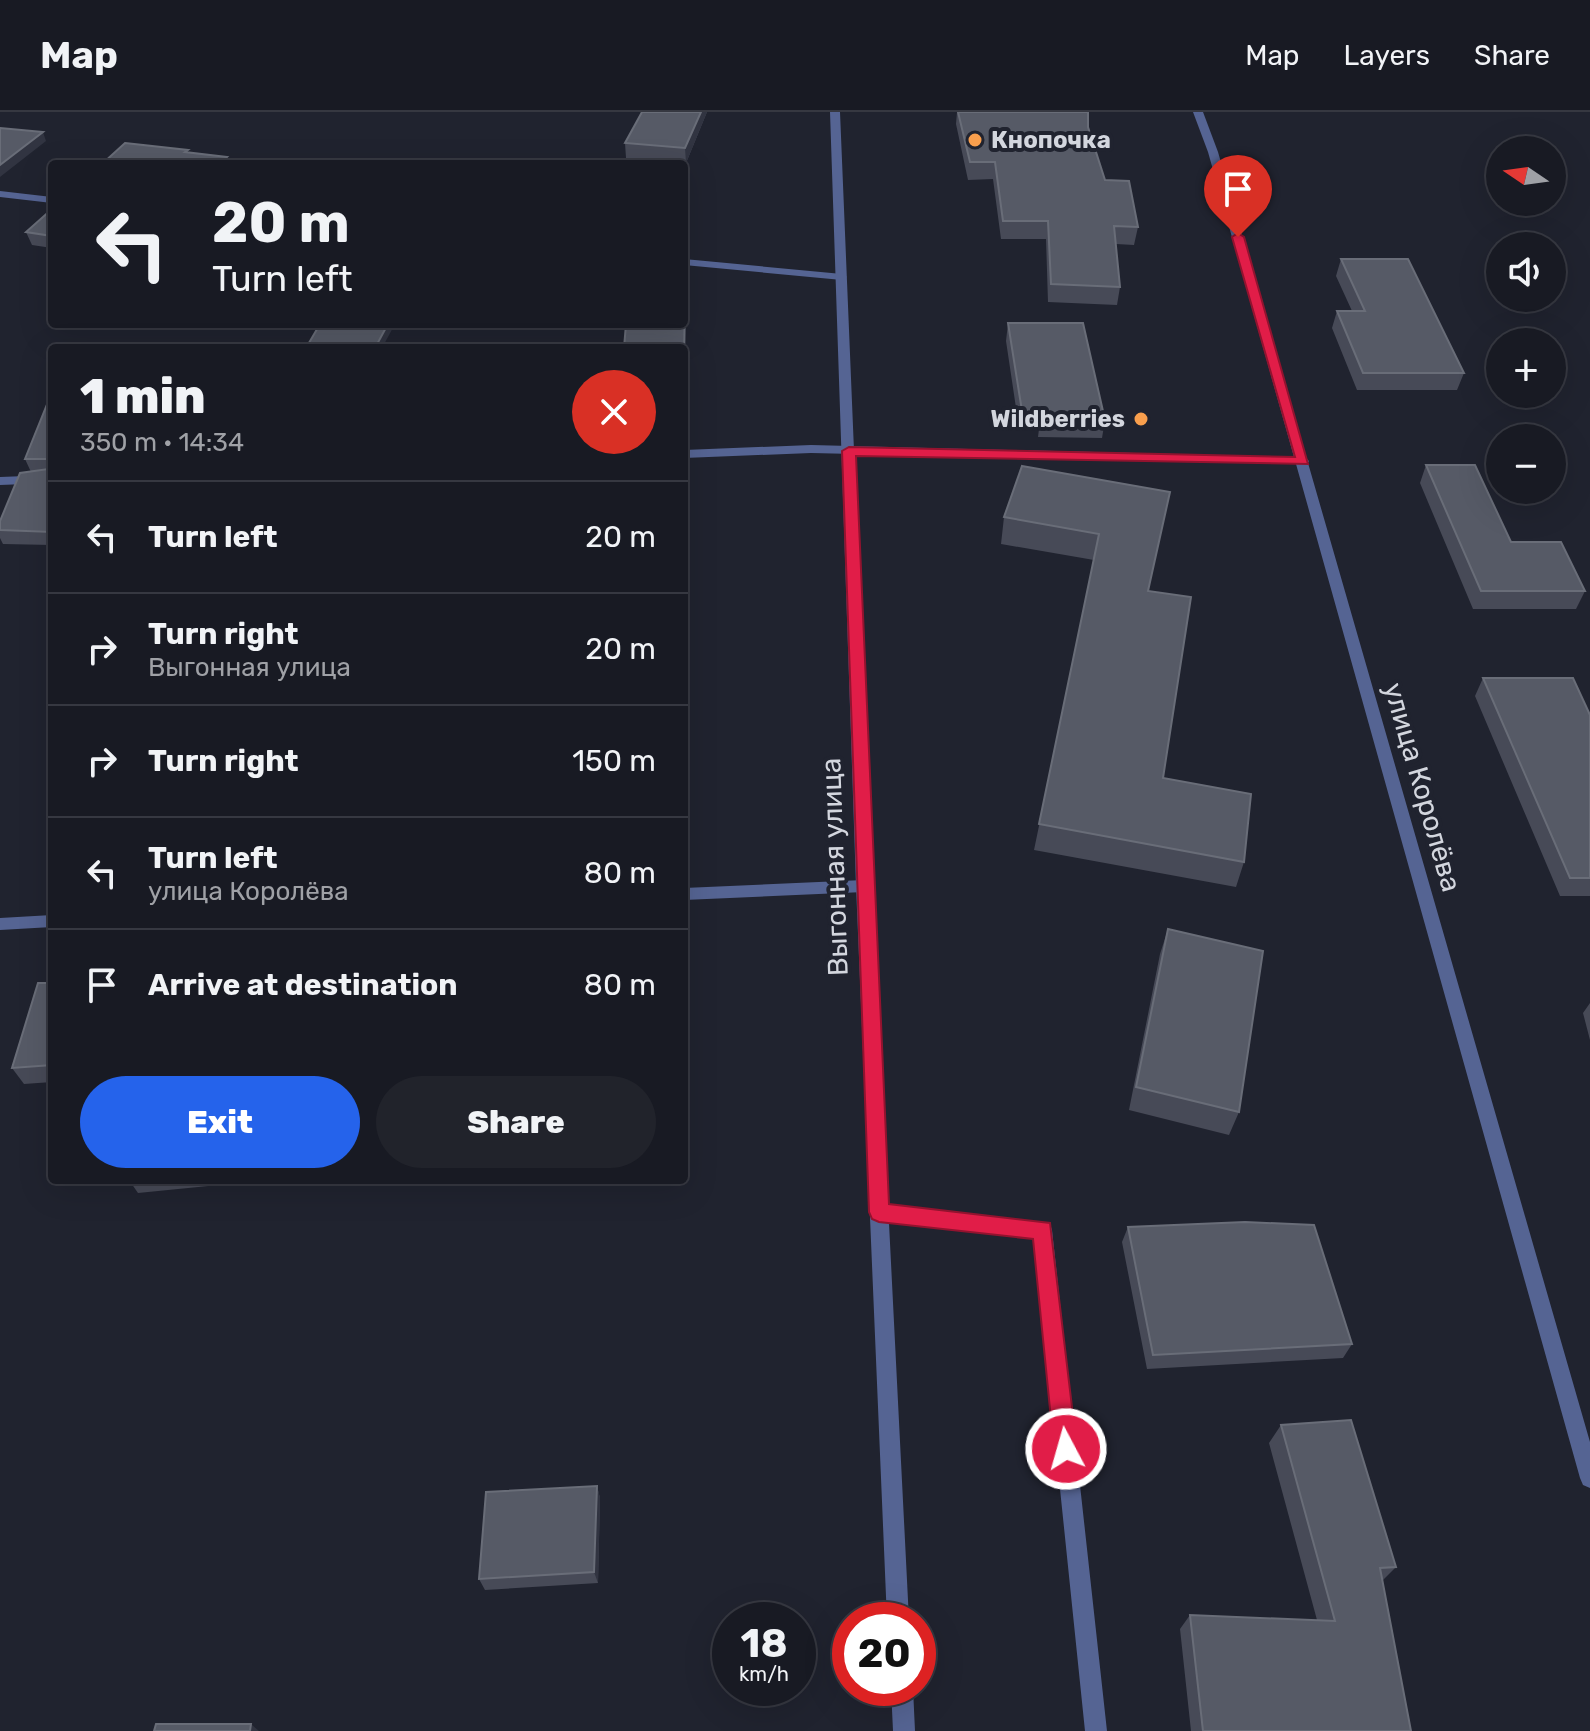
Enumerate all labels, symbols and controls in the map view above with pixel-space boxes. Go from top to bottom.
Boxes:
text: Map [40,32,118,78]
text: Map [1245,39,1300,72]
text: Layers [1344,39,1430,72]
text: Share [1474,39,1550,72]
place label: Кнопочка [991,126,1111,154]
marker: Кнопочка [966,131,984,149]
north arrow [1486,136,1566,216]
map controls [1486,136,1566,504]
pin [1204,155,1272,237]
icon: arrive [1216,167,1260,211]
text: 20 m [212,190,350,256]
icon: left [80,192,184,296]
button: sound [1486,232,1566,312]
text: Turn left [212,257,353,300]
button: + [1486,328,1566,408]
text: 1 min [80,368,206,425]
button: close [572,370,656,454]
place label: Wildberries [991,405,1125,433]
marker: Wildberries [1132,410,1150,428]
button: − [1486,424,1566,504]
text: 350 m · 14:34 [80,427,244,458]
icon: left [80,515,124,559]
text: Turn left [148,519,278,555]
text: 20 m [585,519,656,555]
text: Turn right [148,616,299,652]
icon: right [80,627,124,671]
text: 20 m [585,631,656,667]
text: Выгонная улица [148,652,351,683]
street label: улица Королёва [1377,679,1468,896]
icon: right [80,739,124,783]
text: Turn right [148,743,299,779]
text: 150 m [572,743,656,779]
street label: Выгонная улица [814,757,855,977]
text: Turn left [148,840,278,876]
icon: left [80,851,124,895]
text: 80 m [584,855,656,891]
text: улица Королёва [148,876,349,907]
icon: arrive [80,963,124,1007]
text: Arrive at destination [148,967,458,1003]
text: 80 m [584,967,656,1003]
button: Exit [80,1076,360,1168]
button: Share [376,1076,656,1168]
position arrow [1024,1407,1108,1491]
speed limit sign: 20 [832,1602,936,1706]
text: 18 [741,1620,787,1667]
text: km/h [739,1662,789,1686]

